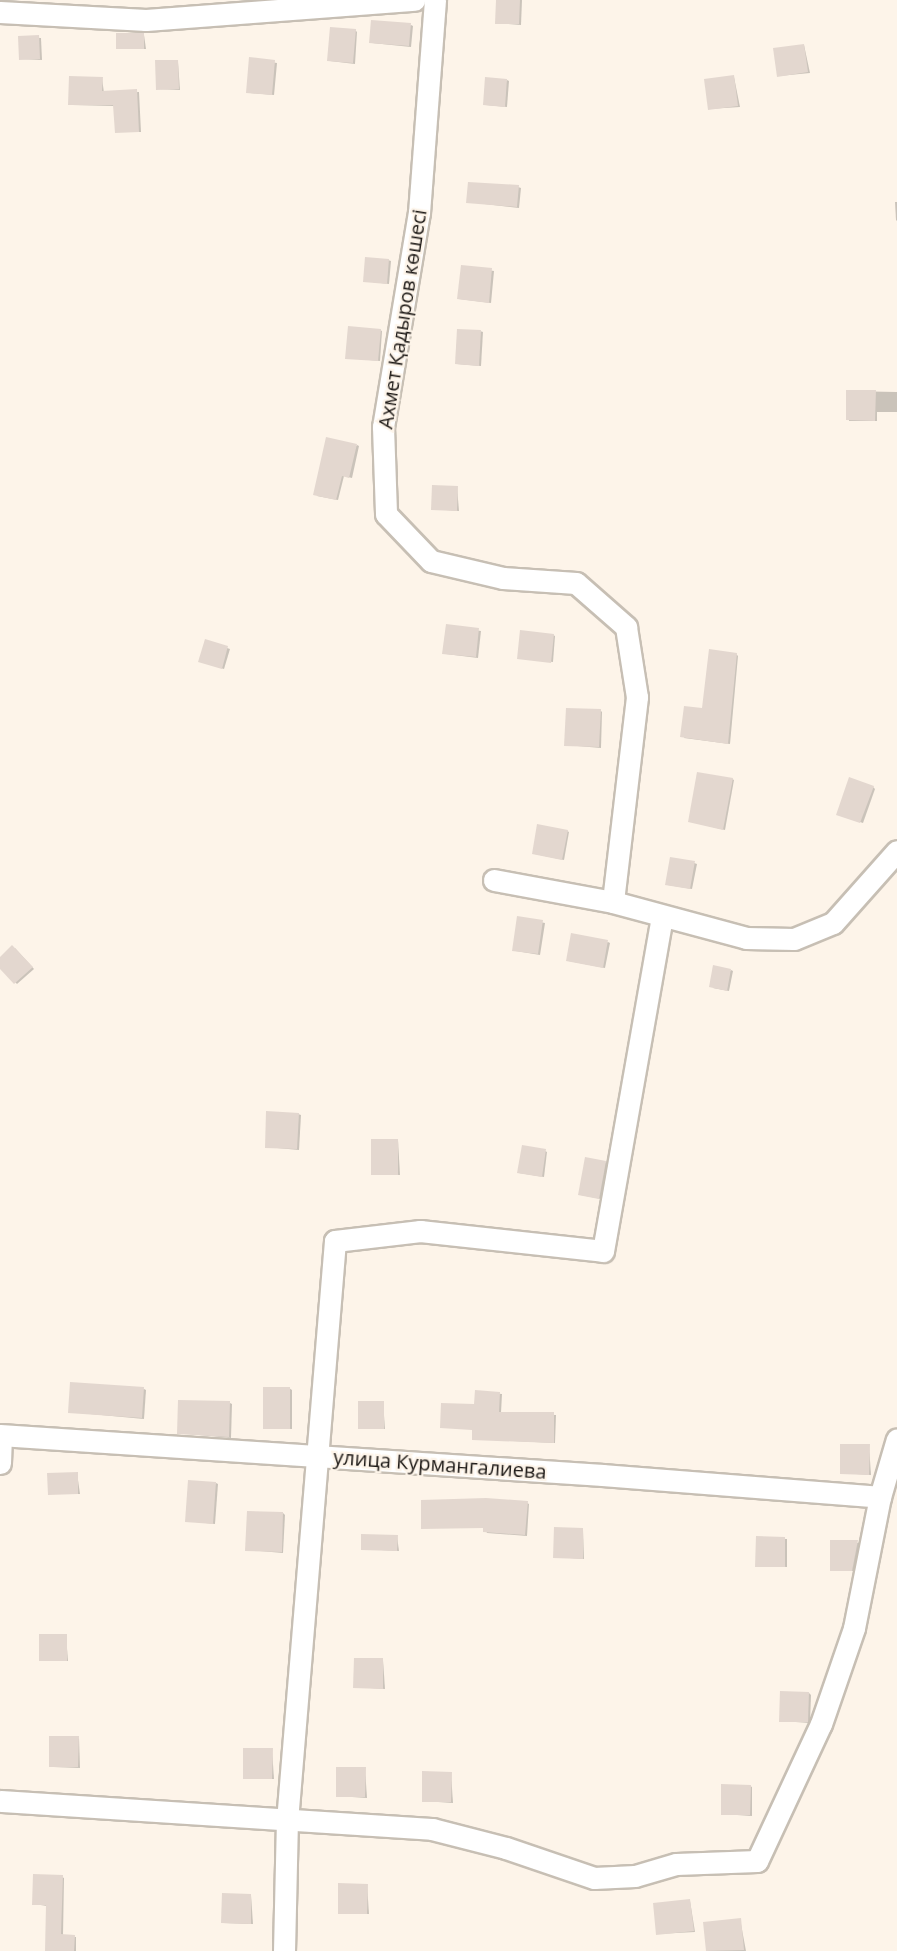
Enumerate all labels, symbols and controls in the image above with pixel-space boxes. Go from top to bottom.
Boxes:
street label: Ахмет Қадыров көшесі [373,208,431,430]
street label: улица Курмангалиева [333,1445,547,1483]

